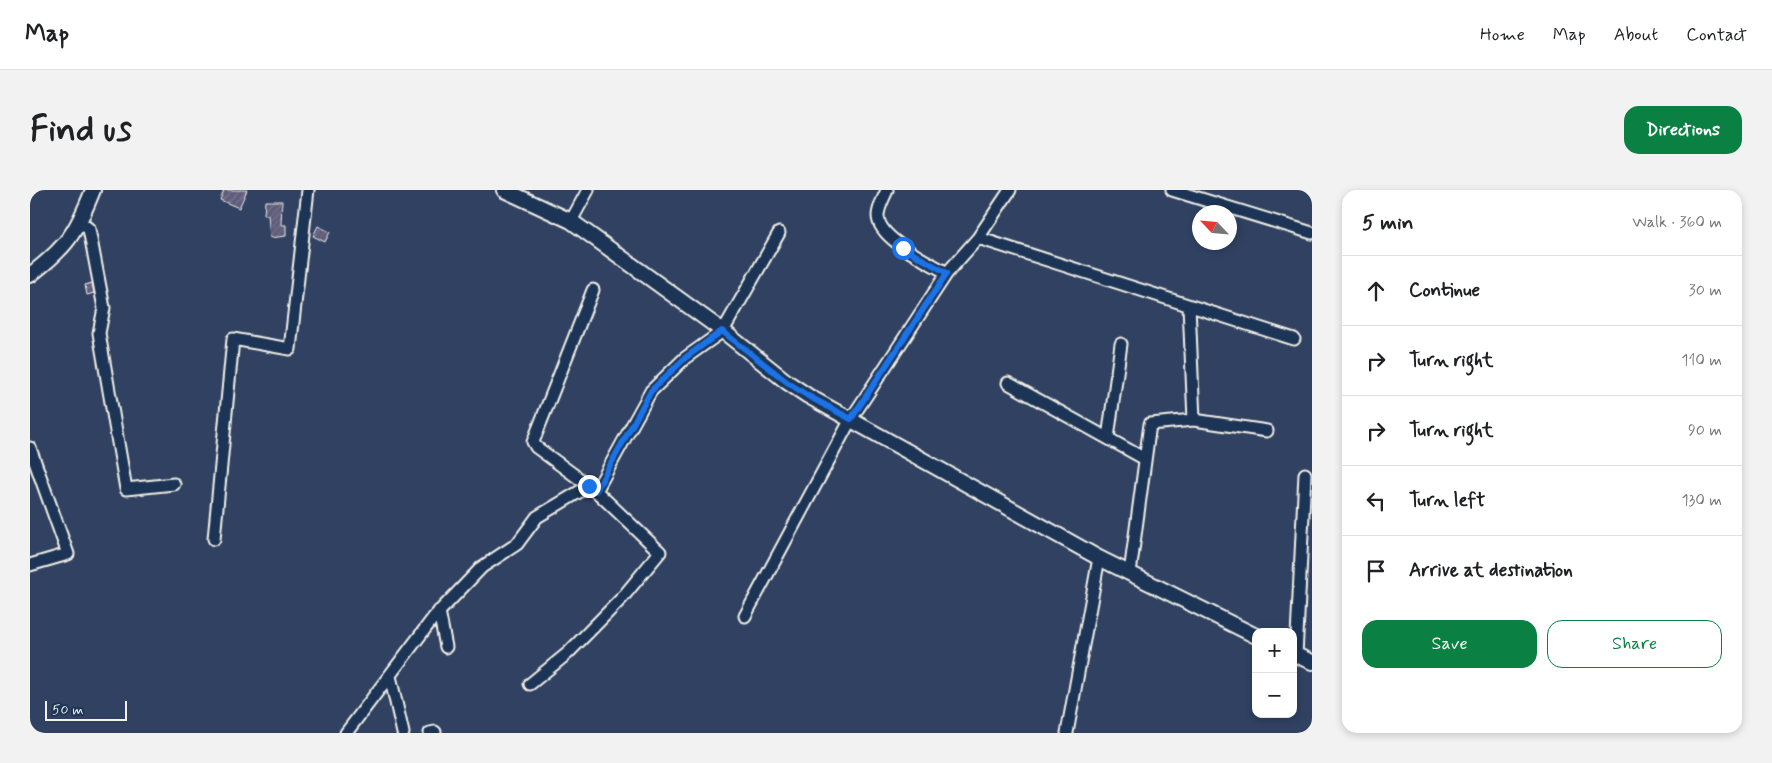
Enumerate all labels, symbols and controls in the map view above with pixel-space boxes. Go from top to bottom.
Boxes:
text: Map [25,19,69,50]
text: Home [1480,23,1525,47]
text: Map [1553,23,1586,47]
text: About [1614,23,1658,47]
text: Contact [1686,23,1747,47]
button: Directions [1624,106,1742,154]
text: Find us [30,107,132,153]
north arrow [1192,205,1237,250]
text: 5 min [1362,209,1414,237]
text: Walk · 360 m [1632,212,1722,233]
route start [892,237,915,260]
icon: ahead [1362,277,1390,305]
text: Continue [1409,278,1480,303]
text: 30 m [1689,280,1722,301]
icon: right [1362,347,1390,375]
text: Turn right [1409,348,1493,373]
text: 110 m [1681,350,1722,371]
icon: right [1362,417,1390,445]
text: Turn right [1409,418,1493,443]
text: 90 m [1688,420,1722,441]
route end [578,475,601,498]
icon: left [1362,487,1390,515]
text: Turn left [1409,488,1485,513]
text: 130 m [1681,490,1722,511]
icon: arrive [1362,557,1390,585]
text: Arrive at destination [1409,558,1573,583]
button: Save [1362,620,1537,668]
button: Share [1547,620,1722,668]
map controls [1252,628,1297,718]
button: + [1252,628,1297,673]
button: − [1252,673,1297,718]
scale bar [45,698,128,721]
text: 50 m [52,701,83,719]

